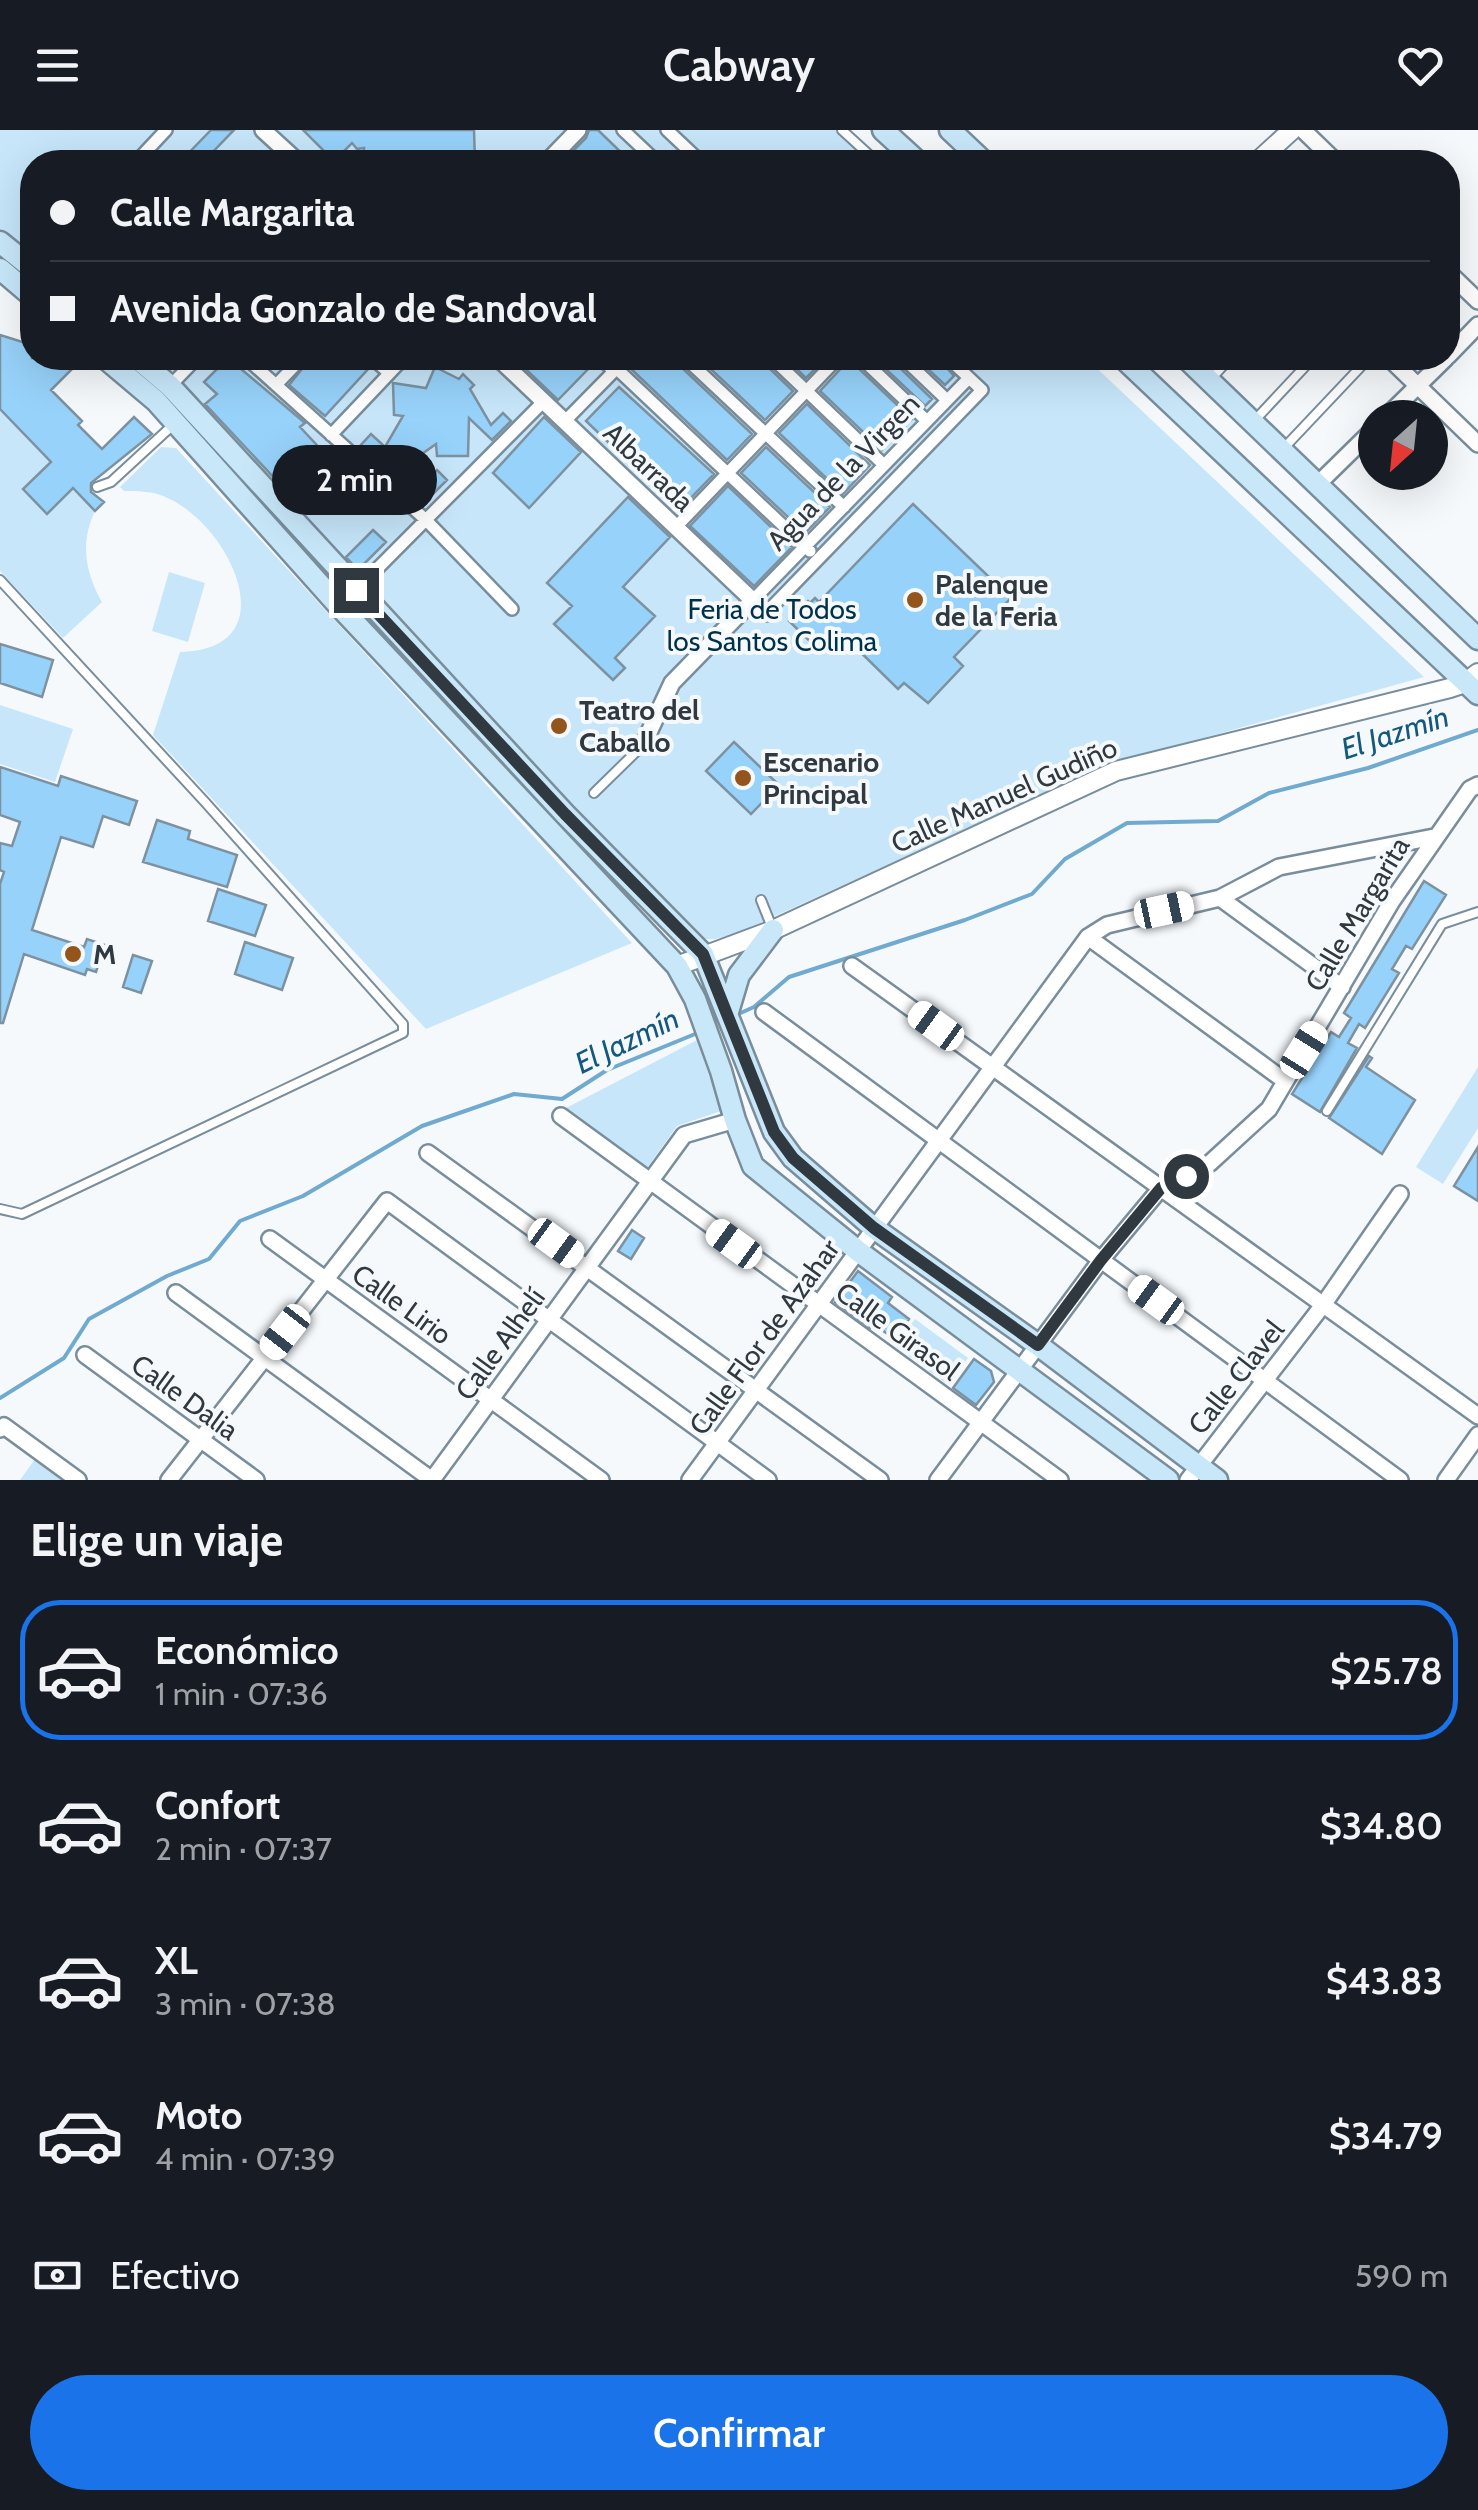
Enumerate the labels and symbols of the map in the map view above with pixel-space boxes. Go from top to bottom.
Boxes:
street label: Agua de la Virgen [760,387,926,557]
north arrow [1358,400,1448,490]
street label: Albarrada [597,416,702,519]
callout: 2 min [274,445,438,515]
place label: Palenque de la Feria [935,567,1057,633]
route end [334,568,379,613]
marker: Palenque de la Feria [904,589,926,611]
park label: Feria de Todos los Santos Colima [667,592,878,658]
place label: Teatro del Caballo [579,693,699,759]
water label: El Jazmín [1336,698,1453,767]
marker: Teatro del Caballo [548,715,570,737]
street label: Calle Manuel Gudiño [886,730,1122,860]
place label: Escenario Principal [763,745,879,811]
marker: Escenario Principal [732,767,754,789]
street label: Calle Margarita [1298,830,1417,997]
car [1132,889,1196,931]
place label: M [93,937,116,971]
marker: M [62,943,84,965]
car [903,996,969,1056]
water label: El Jazmín [569,1000,685,1082]
car [1275,1017,1333,1083]
route start [1164,1154,1209,1199]
car [523,1213,589,1273]
car [701,1214,767,1274]
street label: Calle Flor de Azahar [682,1232,846,1441]
street label: Calle Lirio [346,1257,458,1351]
car [1123,1270,1189,1330]
street label: Calle Girasol [829,1275,967,1387]
street label: Calle Alhelí [448,1281,552,1407]
car [255,1299,315,1365]
street label: Calle Clavel [1181,1313,1291,1441]
street label: Calle Dalia [125,1347,246,1448]

